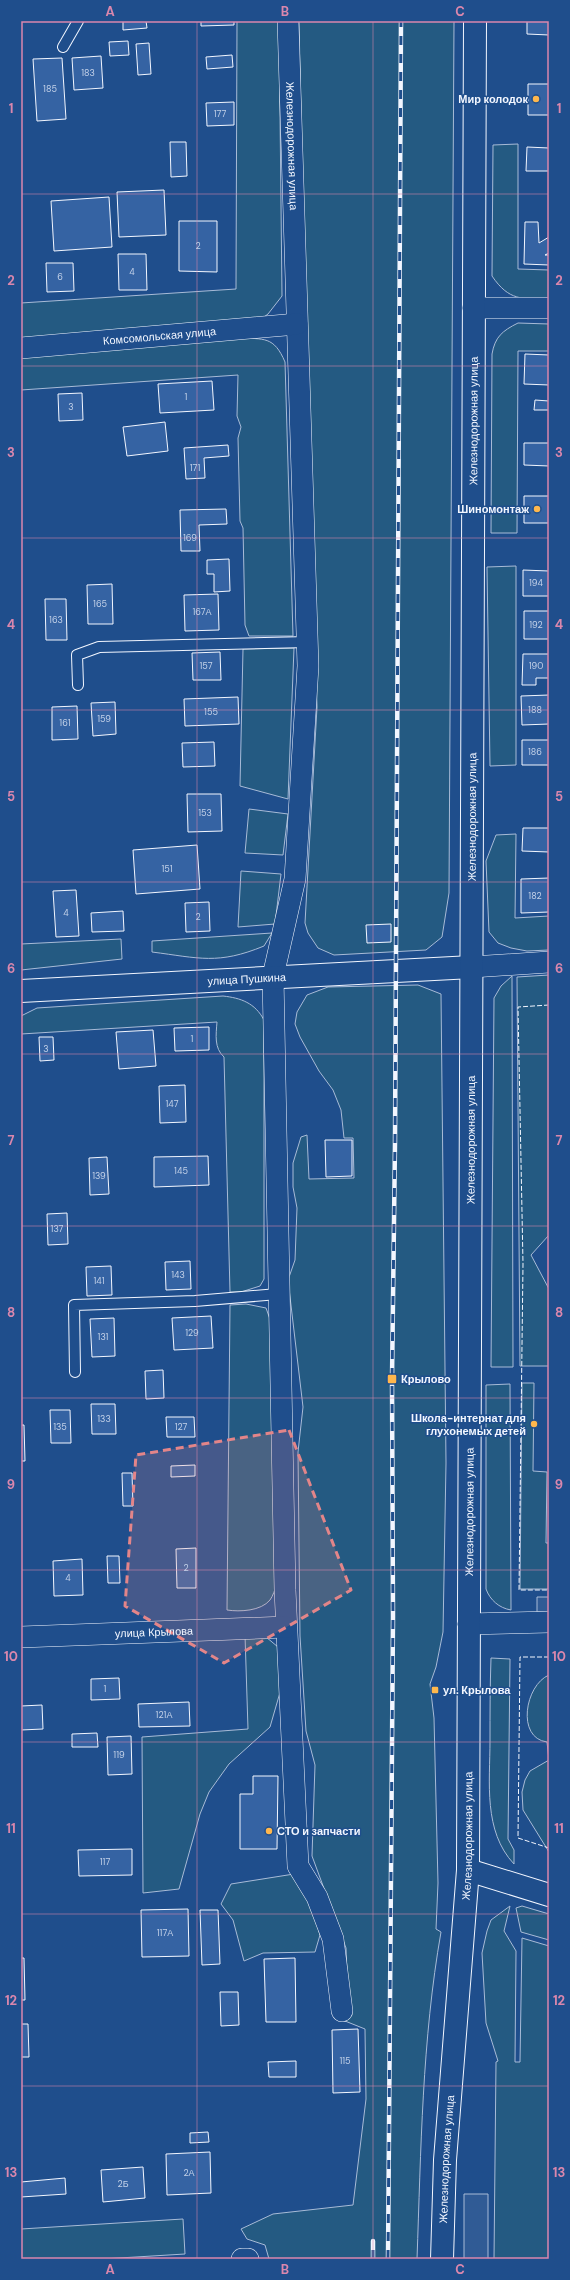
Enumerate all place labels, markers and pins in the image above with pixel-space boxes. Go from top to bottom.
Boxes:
place label: Мир колодок [458,92,528,106]
marker: Мир колодок [531,94,541,104]
place label: Шиномонтаж [457,502,529,516]
marker: Шиномонтаж [532,504,542,514]
place label: Крылово [401,1372,451,1386]
marker: Крылово [386,1373,398,1385]
place label: Школа-интернат для глухонемых детей [411,1411,526,1438]
marker: Школа-интернат для глухонемых детей [529,1419,539,1429]
place label: ул. Крылова [443,1683,511,1697]
marker: ул. Крылова [430,1685,440,1695]
place label: СТО и запчасти [277,1824,360,1838]
marker: СТО и запчасти [264,1826,274,1836]

